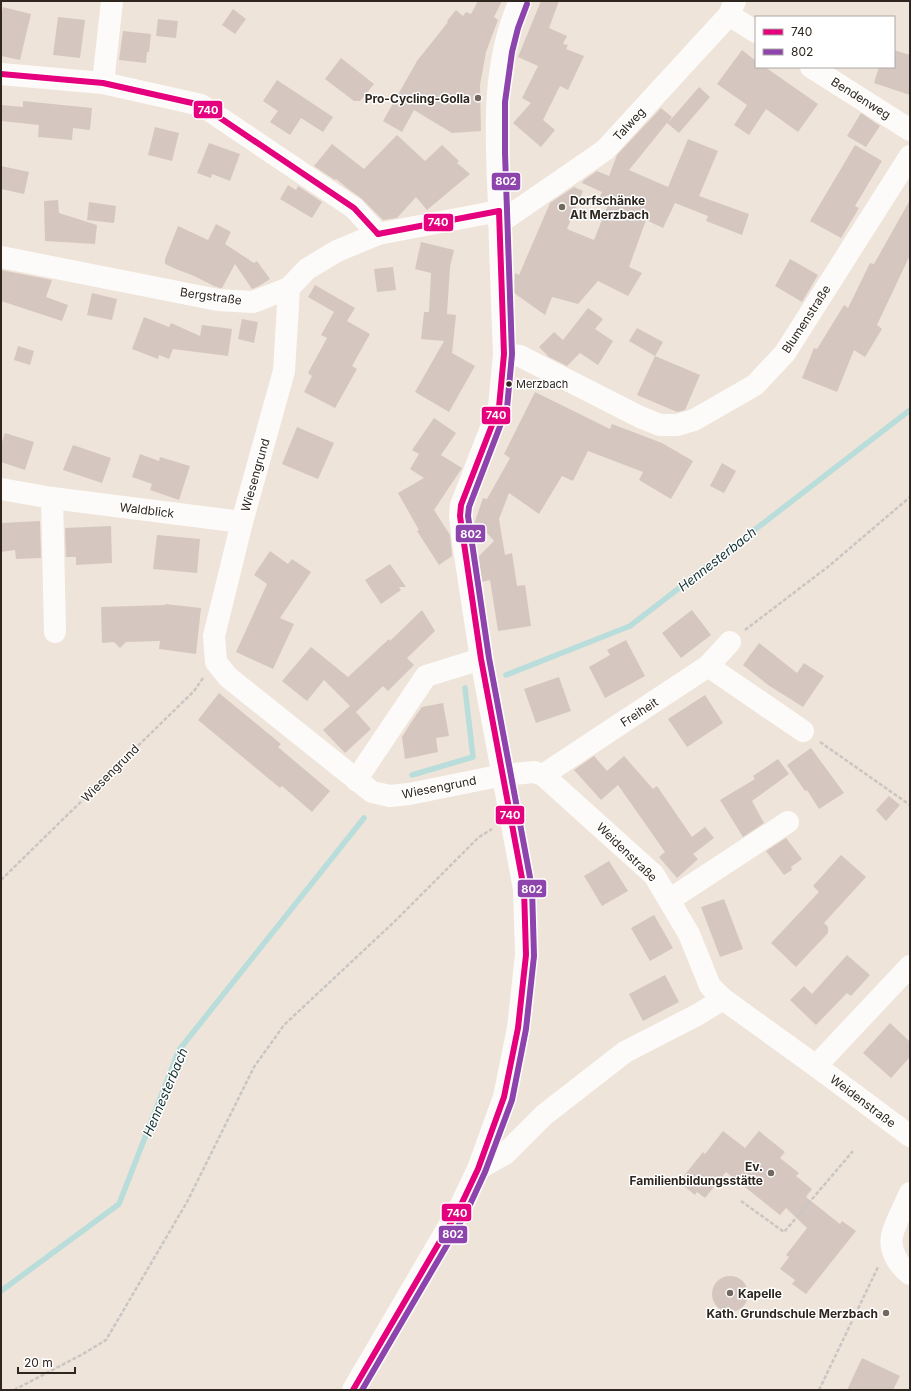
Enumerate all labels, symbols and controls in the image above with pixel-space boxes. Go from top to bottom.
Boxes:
legend [755,16,895,68]
text: 740 [791,24,812,39]
text: 802 [791,44,813,59]
street label: Bendenweg [828,74,894,122]
place label: Pro-Cycling-Golla [365,91,470,106]
marker: Pro-Cycling-Golla [473,93,483,103]
line badge: 740 [193,100,223,119]
text: 740 [198,103,218,117]
street label: Talweg [610,104,648,144]
line badge: 802 [491,172,521,191]
text: 802 [495,174,517,188]
place label: Dorfschänke Alt Merzbach [570,193,649,222]
marker: Dorfschänke Alt Merzbach [557,202,567,212]
line badge: 740 [423,213,454,232]
text: 740 [428,215,448,229]
street label: Blumenstraße [778,282,834,356]
street label: Bergstraße [179,284,243,308]
place label: Merzbach [516,377,568,391]
marker: Merzbach [504,379,514,389]
line badge: 740 [481,406,511,425]
text: 740 [486,408,506,422]
street label: Wiesengrund [237,437,273,513]
street label: Waldblick [119,499,176,521]
water label: Hennesterbach [675,523,759,594]
line badge: 802 [455,524,486,543]
text: 802 [460,527,482,541]
street label: Freiheit [617,694,661,730]
street label: Wiesengrund [78,741,142,805]
street label: Wiesengrund [400,772,478,802]
line badge: 740 [495,805,525,825]
text: 740 [500,808,520,822]
street label: Weidenstraße [594,819,660,885]
line badge: 802 [517,879,547,898]
text: 802 [521,882,543,896]
water label: Hennesterbach [139,1045,191,1139]
street label: Weidenstraße [827,1071,899,1131]
place label: Ev. Familienbildungsstätte [629,1159,763,1188]
marker: Ev. Familienbildungsstätte [766,1168,776,1178]
line badge: 740 [441,1203,472,1222]
text: 740 [447,1206,467,1220]
line badge: 802 [438,1225,468,1244]
text: 802 [442,1227,464,1241]
place label: Kapelle [738,1286,782,1301]
marker: Kapelle [725,1288,735,1298]
place label: Kath. Grundschule Merzbach [706,1306,878,1321]
marker: Kath. Grundschule Merzbach [881,1308,891,1318]
scale bar [18,1349,75,1375]
text: 20 m [24,1355,53,1370]

